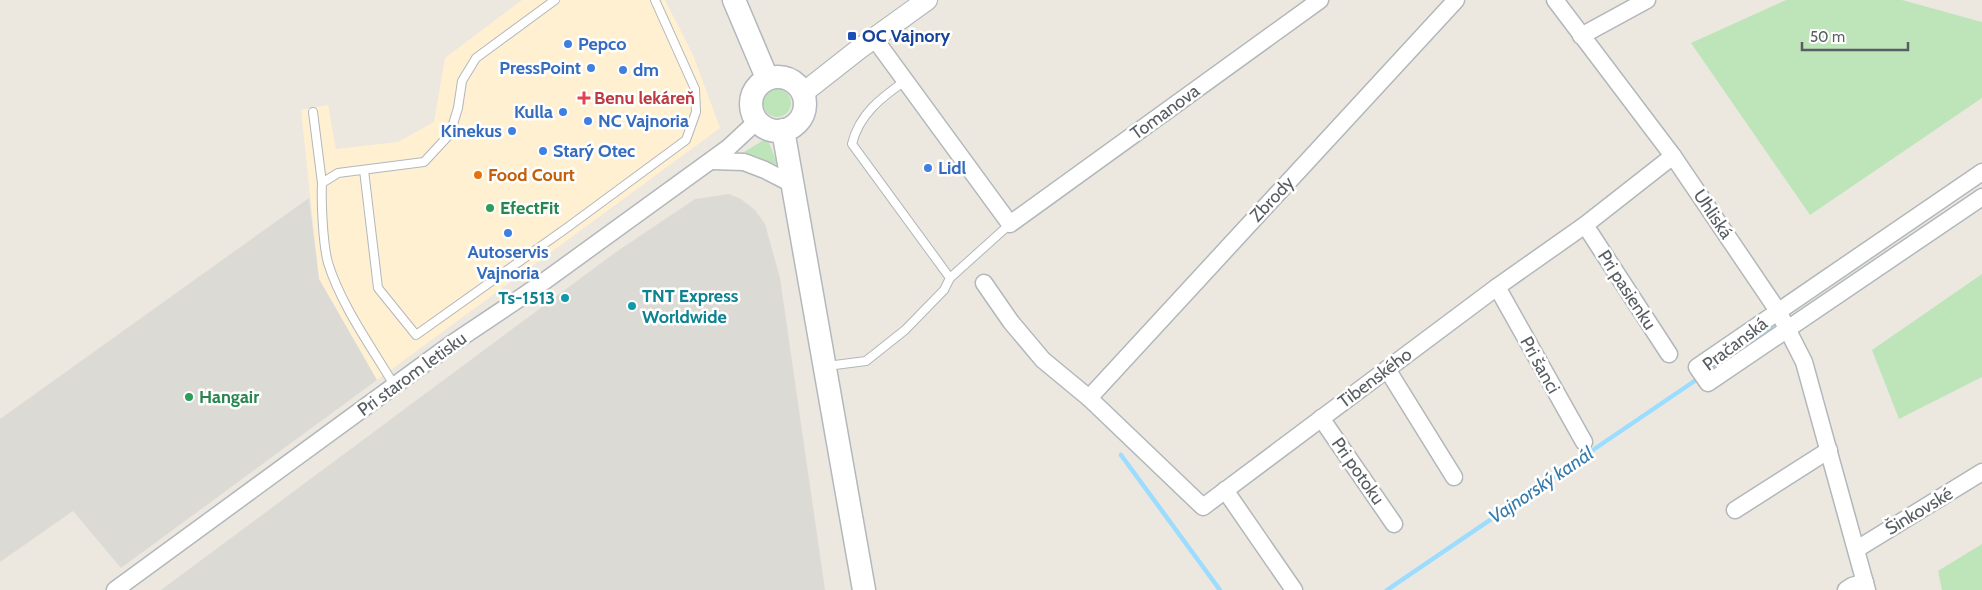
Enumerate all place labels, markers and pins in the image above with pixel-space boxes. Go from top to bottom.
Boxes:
place label: OC Vajnory [862,25,951,47]
marker: OC Vajnory [846,30,858,42]
place label: Pepco [578,33,626,55]
marker: Pepco [562,38,574,50]
place label: PressPoint [499,57,581,79]
place label: dm [633,59,659,81]
marker: PressPoint [585,62,597,74]
marker: dm [617,64,629,76]
place label: Benu lekáreň [594,87,695,109]
marker: Benu lekáreň [578,92,590,104]
place label: Kulla [514,101,553,123]
marker: Kulla [557,106,569,118]
place label: NC Vajnoria [598,110,689,132]
marker: NC Vajnoria [582,115,594,127]
place label: Kinekus [440,120,502,142]
marker: Kinekus [506,125,518,137]
place label: Starý Otec [553,140,635,162]
marker: Starý Otec [537,145,549,157]
place label: Lidl [938,157,967,179]
marker: Lidl [922,162,934,174]
place label: Food Court [488,164,575,186]
marker: Food Court [472,169,484,181]
place label: EfectFit [500,197,559,219]
marker: EfectFit [484,202,496,214]
marker: Autoservis Vajnoria [502,227,514,239]
place label: Autoservis Vajnoria [467,241,549,284]
place label: TNT Express Worldwide [642,285,739,328]
place label: Ts-1513 [498,287,555,309]
marker: Ts-1513 [559,292,571,304]
marker: TNT Express Worldwide [626,300,638,312]
place label: Hangair [199,386,259,408]
marker: Hangair [183,391,195,403]

